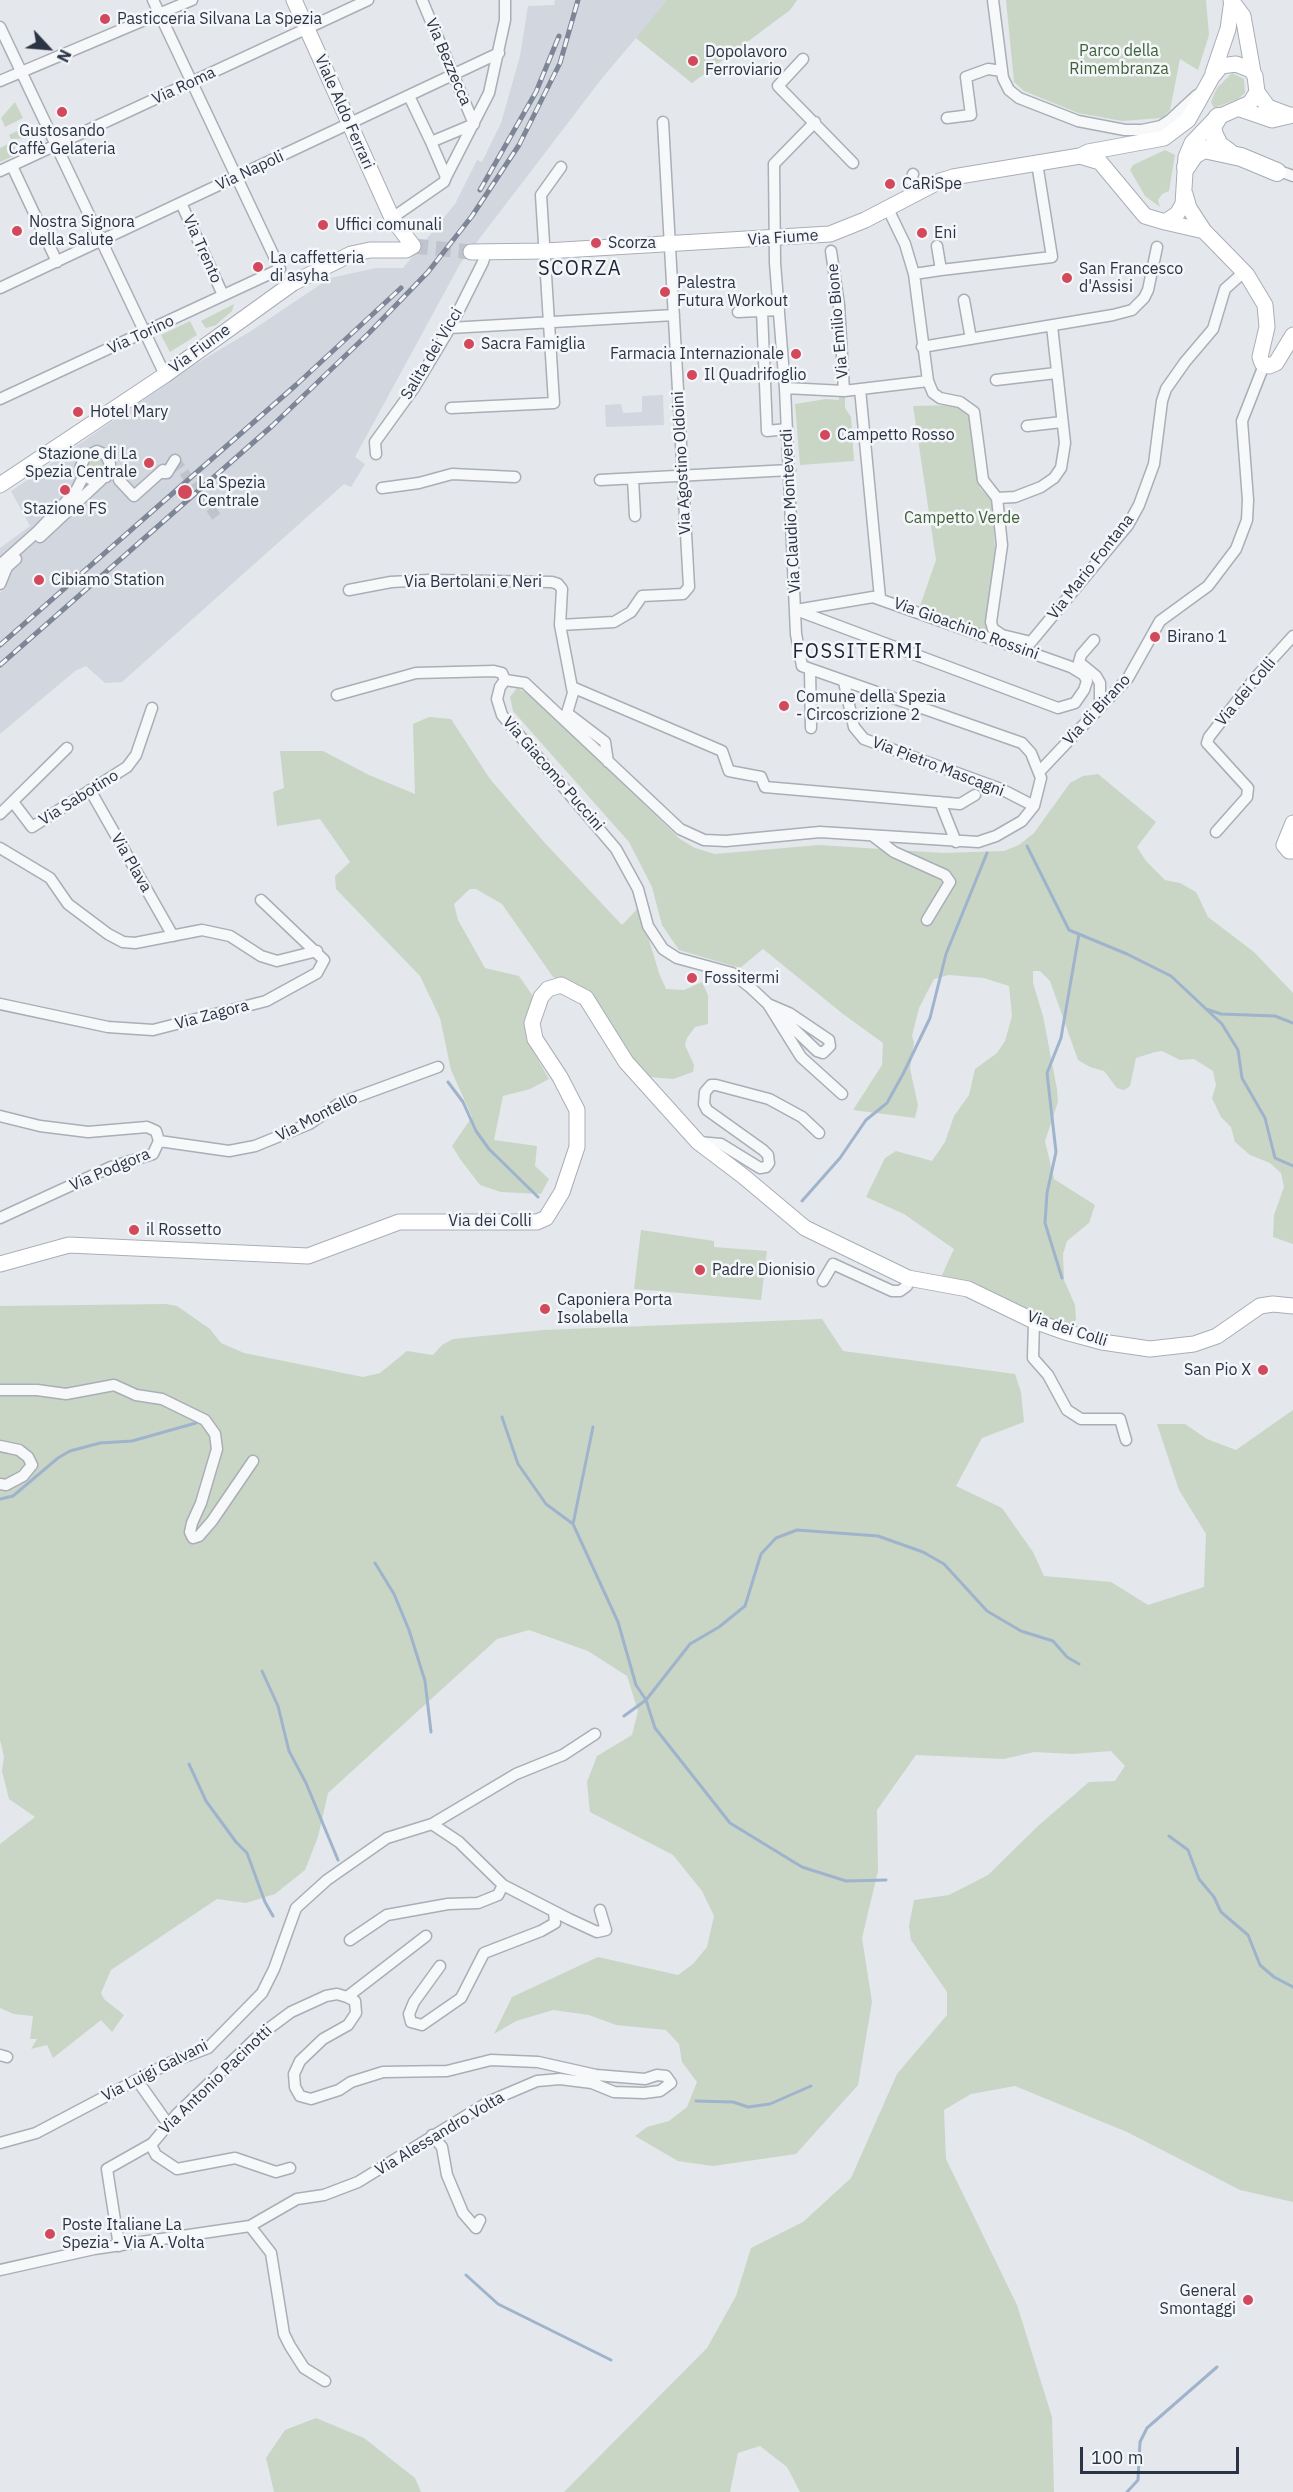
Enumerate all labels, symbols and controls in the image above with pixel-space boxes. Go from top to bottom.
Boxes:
place label: Pasticceria Silvana La Spezia [117,9,322,29]
marker: Pasticceria Silvana La Spezia [98,12,112,26]
street label: Via Bezzecca [421,15,475,109]
north arrow [18,18,78,78]
park label: Parco della Rimembranza [1069,41,1169,79]
place label: Dopolavoro Ferroviario [705,42,787,80]
text: N [53,46,76,65]
street label: Viale Aldo Ferrari [310,52,378,172]
marker: Dopolavoro Ferroviario [686,54,700,68]
street label: Via Roma [149,63,219,109]
marker: Gustosando Caffè Gelateria [55,105,69,119]
place label: Gustosando Caffè Gelateria [9,121,115,159]
street label: Via Napoli [213,147,287,195]
place label: CaRiSpe [902,174,962,194]
marker: CaRiSpe [883,177,897,191]
place label: Nostra Signora della Salute [29,212,135,250]
street label: Via Trento [178,212,226,286]
place label: Uffici comunali [335,215,442,235]
marker: Uffici comunali [316,218,330,232]
place label: Eni [934,223,956,243]
marker: Nostra Signora della Salute [10,224,24,238]
street label: Via Fiume [747,226,819,250]
marker: Eni [915,226,929,240]
place label: Scorza [608,233,656,253]
marker: Scorza [589,236,603,250]
place label: La caffetteria di asyha [270,248,364,286]
district label: SCORZA [538,257,622,281]
place label: San Francesco d'Assisi [1079,259,1183,297]
marker: La caffetteria di asyha [251,260,265,274]
street label: Via Emilio Bione [823,263,853,379]
marker: San Francesco d'Assisi [1060,271,1074,285]
place label: Palestra Futura Workout [677,273,788,311]
marker: Palestra Futura Workout [658,285,672,299]
street label: Salita dei Vicci [397,305,467,403]
street label: Via Torino [105,311,177,359]
street label: Via Fiume [166,320,234,378]
place label: Sacra Famiglia [481,334,585,354]
marker: Sacra Famiglia [462,337,476,351]
place label: Farmacia Internazionale [610,344,784,364]
marker: Farmacia Internazionale [789,347,803,361]
place label: Il Quadrifoglio [704,365,806,385]
marker: Il Quadrifoglio [685,368,699,382]
street label: Via Agostino Oldoini [669,391,695,535]
place label: Hotel Mary [90,402,168,422]
marker: Hotel Mary [71,405,85,419]
place label: Campetto Rosso [837,425,955,445]
street label: Via Claudio Monteverdi [777,428,805,594]
marker: Campetto Rosso [818,428,832,442]
place label: Stazione di La Spezia Centrale [25,444,137,482]
marker: Stazione di La Spezia Centrale [142,456,156,470]
place label: La Spezia Centrale [198,473,266,511]
marker: Stazione FS [58,483,72,497]
marker: La Spezia Centrale [176,483,194,501]
place label: Stazione FS [23,499,107,519]
park label: Campetto Verde [904,508,1020,528]
street label: Via Mario Fontana [1044,510,1138,624]
place label: Cibiamo Station [51,570,165,590]
street label: Via Bertolani e Neri [404,572,542,592]
marker: Cibiamo Station [32,573,46,587]
street label: Via Gioachino Rossini [891,594,1041,664]
place label: Birano 1 [1167,627,1227,647]
marker: Birano 1 [1148,630,1162,644]
district label: FOSSITERMI [792,640,924,664]
street label: Via dei Colli [1212,654,1280,730]
street label: Via di Birano [1059,671,1135,749]
place label: Comune della Spezia - Circoscrizione 2 [796,687,946,725]
marker: Comune della Spezia - Circoscrizione 2 [777,699,791,713]
street label: Via Giacomo Puccini [498,713,608,835]
street label: Via Pietro Mascagni [869,733,1007,801]
street label: Via Sabotino [36,766,122,830]
street label: Via Plava [106,830,156,896]
place label: Fossitermi [704,968,779,988]
marker: Fossitermi [685,971,699,985]
street label: Via Zagora [173,996,251,1034]
street label: Via Montello [273,1088,361,1146]
street label: Via Podgora [67,1144,153,1196]
street label: Via dei Colli [448,1211,532,1231]
place label: il Rossetto [146,1220,221,1240]
marker: il Rossetto [127,1223,141,1237]
place label: Padre Dionisio [712,1260,815,1280]
marker: Padre Dionisio [693,1263,707,1277]
place label: Caponiera Porta Isolabella [557,1290,672,1328]
marker: Caponiera Porta Isolabella [538,1302,552,1316]
street label: Via dei Colli [1024,1307,1110,1351]
place label: San Pio X [1184,1360,1251,1380]
marker: San Pio X [1256,1363,1270,1377]
street label: Via Antonio Pacinotti [156,2021,276,2139]
street label: Via Luigi Galvani [99,2036,211,2106]
street label: Via Alessandro Volta [372,2088,508,2180]
place label: Poste Italiane La Spezia - Via A. Volta [62,2215,205,2253]
marker: Poste Italiane La Spezia - Via A. Volta [43,2227,57,2241]
place label: General Smontaggi [1160,2281,1236,2319]
marker: General Smontaggi [1241,2293,1255,2307]
scale bar [1083,2435,1242,2473]
text: 100 m [1091,2446,1143,2469]

